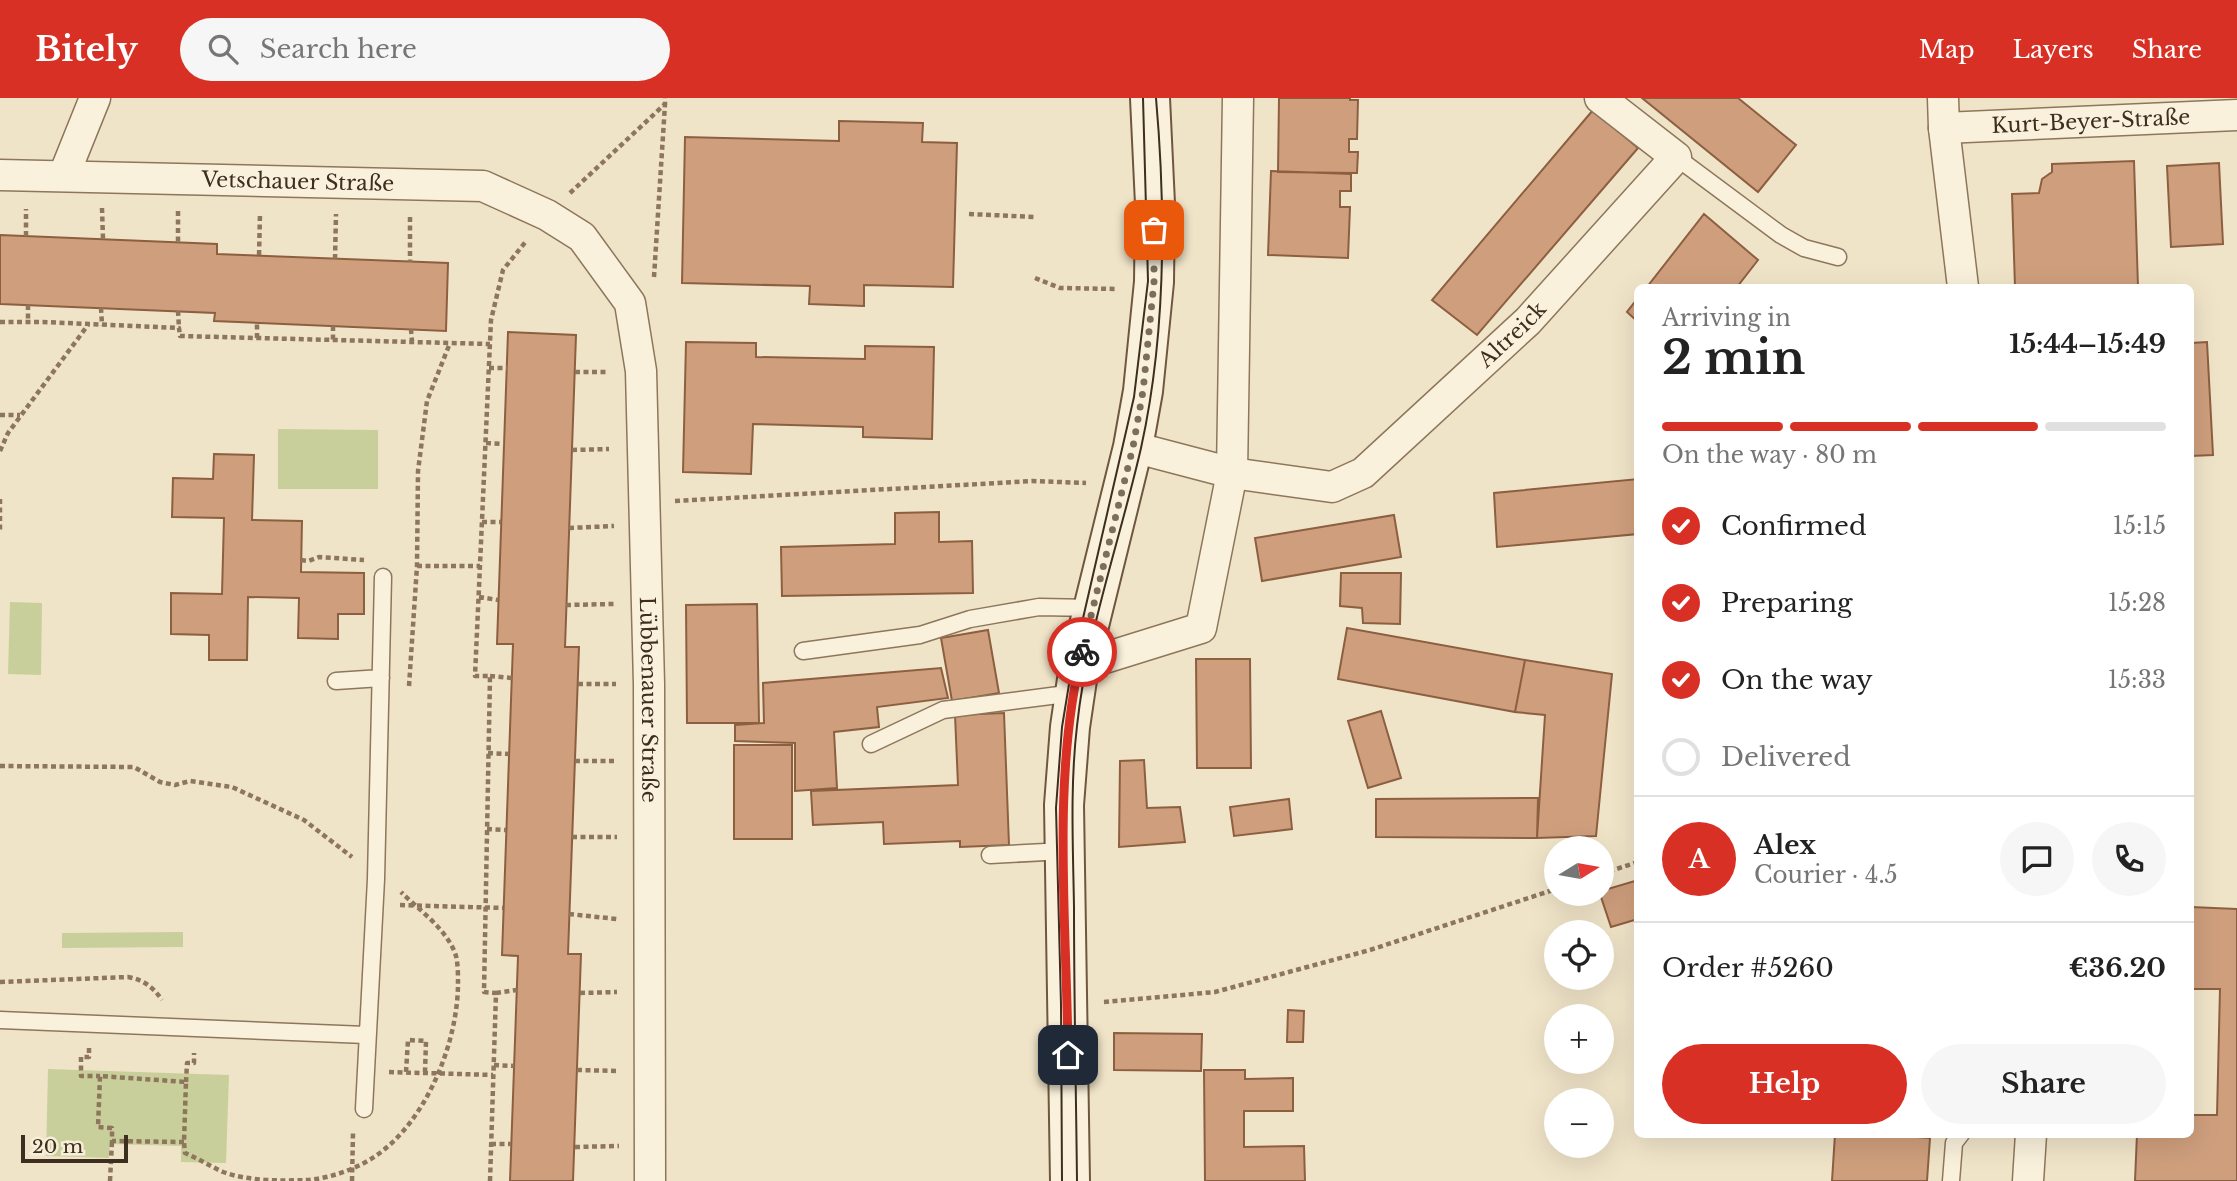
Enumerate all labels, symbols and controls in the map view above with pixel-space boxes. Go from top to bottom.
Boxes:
search box [180,18,670,81]
text: Bitely [35,29,138,70]
icon: search [204,30,242,68]
text: Search here [260,33,417,65]
text: Map [1919,35,1975,64]
text: Layers [2013,35,2094,64]
text: Share [2132,35,2202,64]
street label: Kurt-Beyer-Straße [1991,104,2191,139]
street label: Vetschauer Straße [200,167,395,197]
pin [1124,200,1184,260]
icon: bag [1135,211,1173,249]
street label: Altreick [1472,296,1552,374]
text: Arriving in [1662,304,1791,332]
text: 15:44–15:49 [2009,328,2166,360]
text: 2 min [1662,329,1805,386]
text: On the way · 80 m [1662,441,1877,469]
icon: check [1662,507,1700,545]
text: Confirmed [1721,510,1866,542]
text: 15:15 [2113,512,2166,540]
icon: check [1662,584,1700,622]
text: Preparing [1721,587,1853,619]
text: 15:28 [2108,589,2166,617]
street label: Lübbenauer Straße [634,596,662,803]
courier [1047,617,1117,687]
icon: bike [1063,633,1101,671]
icon: check [1662,661,1700,699]
text: On the way [1721,664,1873,696]
text: 15:33 [2108,666,2166,694]
text: Delivered [1721,741,1851,773]
button: chat [2000,822,2074,896]
button: phone [2092,822,2166,896]
text: Alex [1754,829,1816,861]
north arrow [1544,836,1614,906]
map controls [1544,836,1614,1158]
text: A [1688,843,1710,875]
text: Courier · 4.5 [1754,861,1898,889]
button: locate [1544,920,1614,990]
text: Order #5260 [1662,952,1834,984]
text: €36.20 [2069,952,2166,984]
button: + [1544,1004,1614,1074]
pin [1038,1025,1098,1085]
icon: home [1049,1036,1087,1074]
button: Help [1662,1044,1907,1124]
button: Share [1921,1044,2166,1124]
button: − [1544,1088,1614,1158]
scale bar [21,1132,128,1164]
text: 20 m [32,1135,83,1158]

